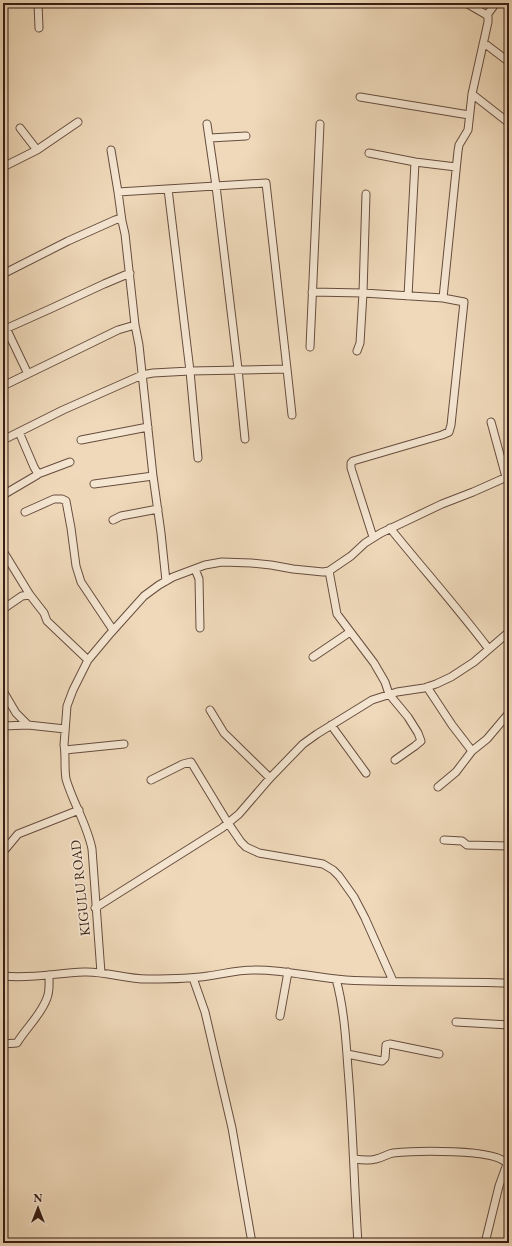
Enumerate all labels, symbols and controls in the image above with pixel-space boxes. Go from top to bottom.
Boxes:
street label: KIGULU ROAD [66,839,94,937]
north arrow [18,1188,58,1228]
text: N [34,1191,43,1205]

